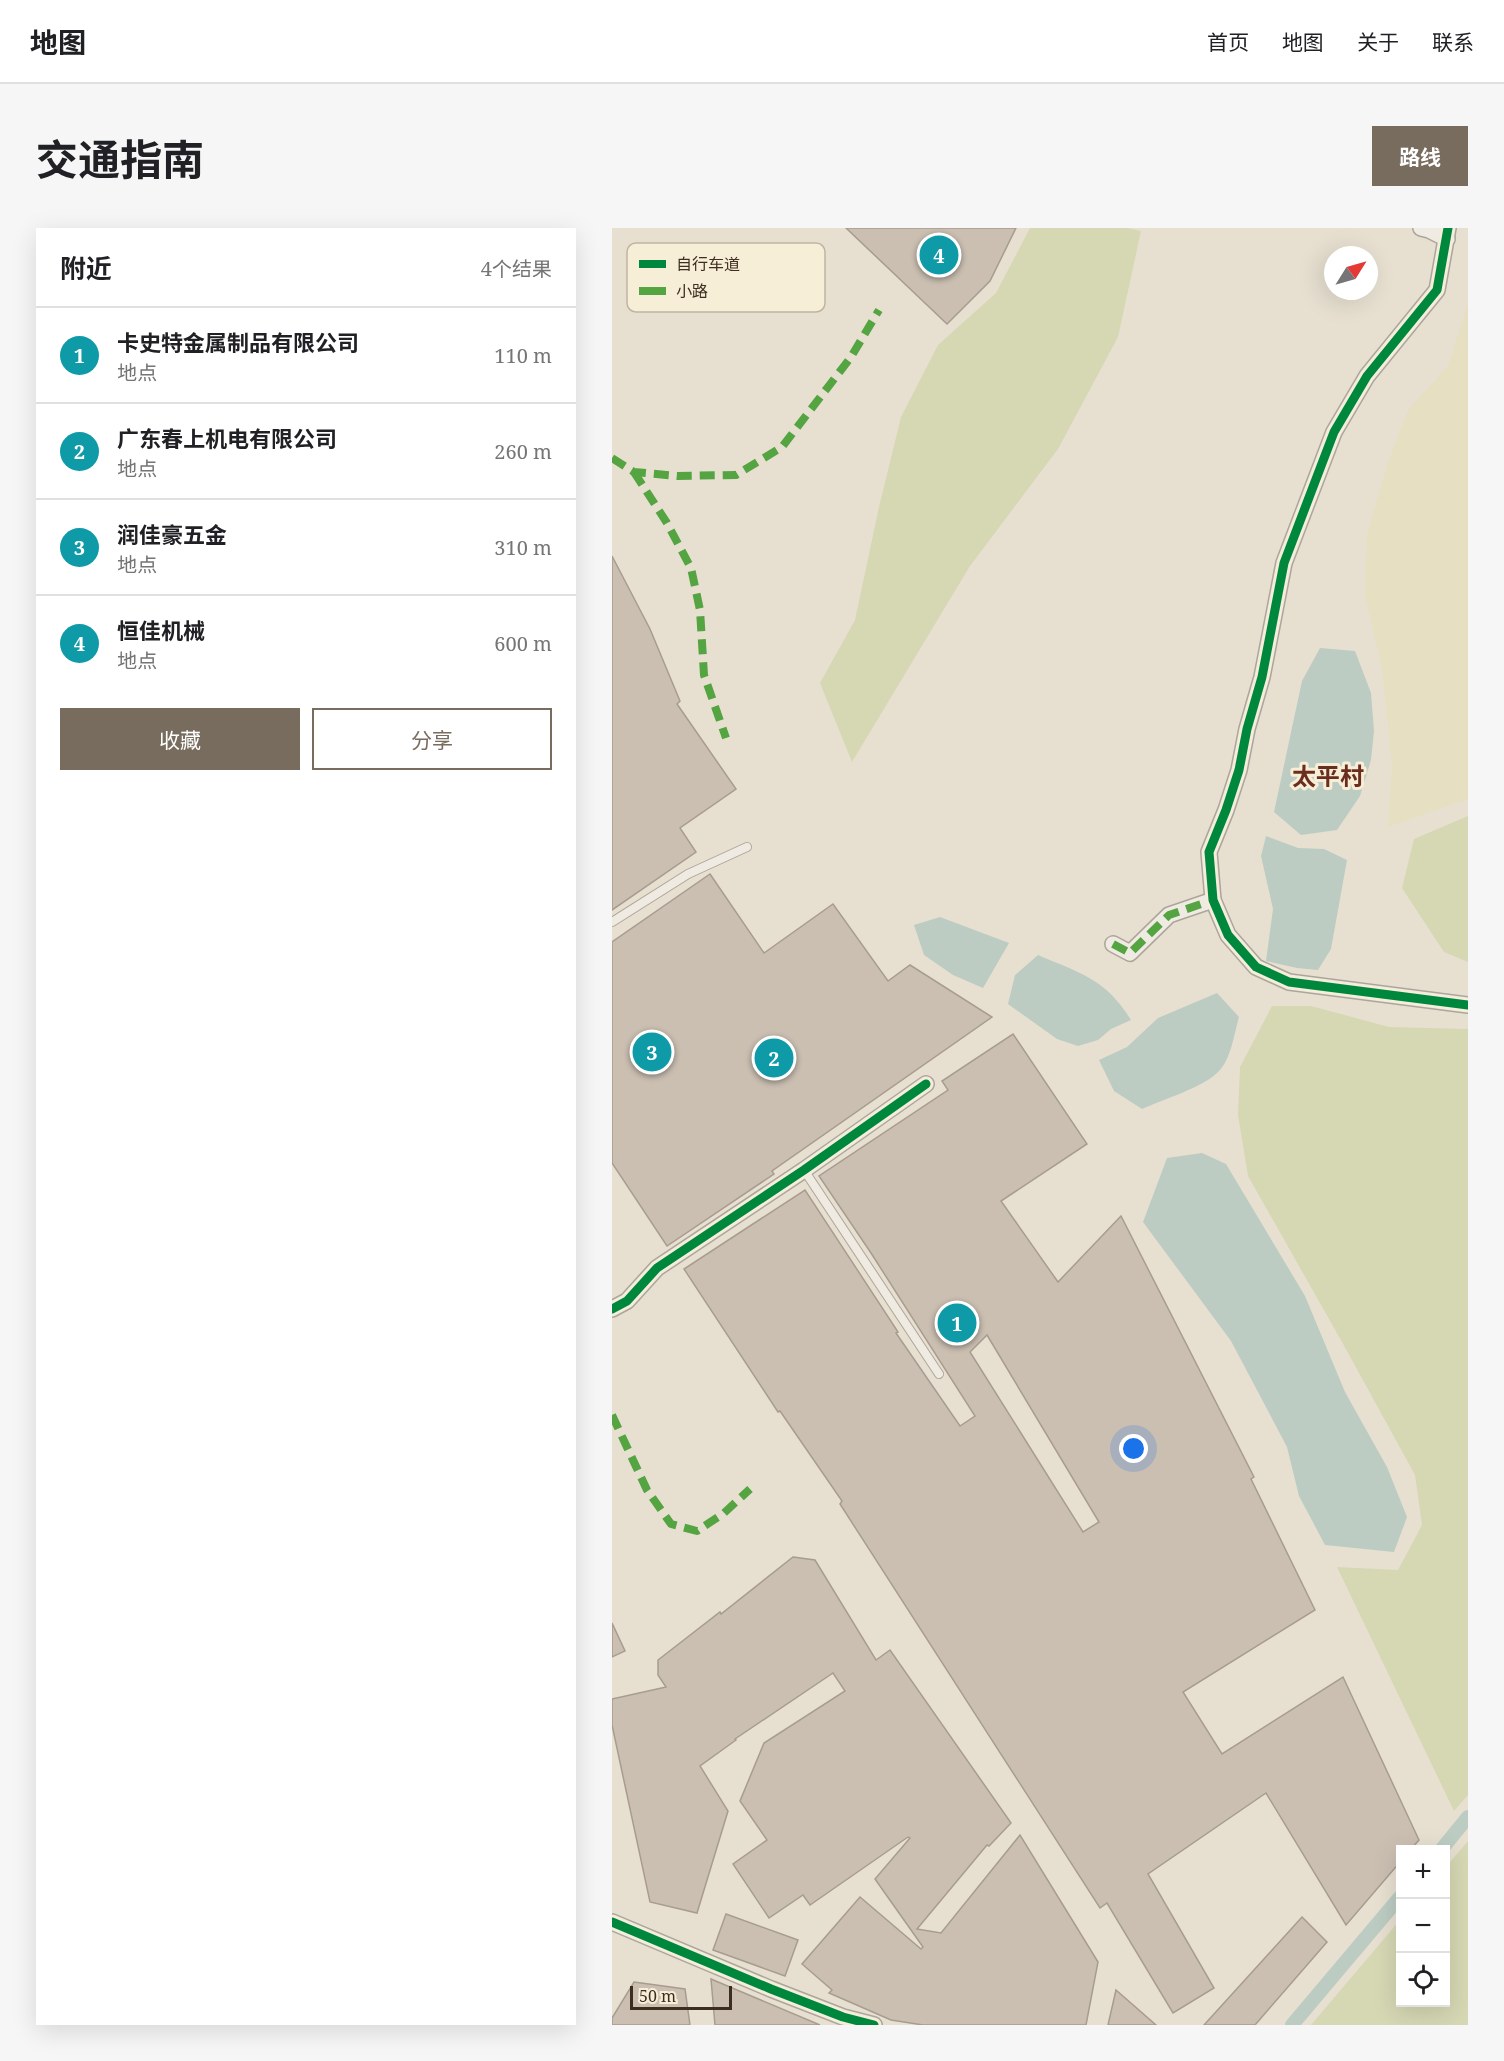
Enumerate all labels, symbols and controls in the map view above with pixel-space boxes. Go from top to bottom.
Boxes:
text: 地图 [30,23,86,61]
text: 首页 [1207,28,1249,56]
text: 地图 [1282,28,1324,56]
text: 关于 [1357,28,1399,56]
text: 联系 [1432,28,1474,56]
button: 路线 [1372,126,1468,186]
text: 交通指南 [36,130,204,187]
pin: 4 [920,232,958,278]
legend [627,243,825,312]
north arrow [1324,246,1378,300]
text: 附近 [60,250,112,286]
text: 自行车道 [676,253,740,275]
text: 4个结果 [481,255,552,282]
text: 小路 [676,280,708,302]
text: 卡史特金属制品有限公司 [117,327,359,357]
text: 1 [74,342,85,369]
text: 110 m [494,342,552,369]
text: 地点 [117,359,157,386]
text: 广东春上机电有限公司 [117,423,337,453]
text: 2 [74,438,85,465]
text: 260 m [494,438,552,465]
text: 地点 [117,455,157,482]
text: 润佳豪五金 [117,519,227,549]
text: 3 [74,534,85,561]
text: 310 m [494,534,552,561]
text: 地点 [117,551,157,578]
text: 恒佳机械 [117,615,205,645]
text: 4 [74,630,85,657]
text: 600 m [494,630,552,657]
text: 地点 [117,647,157,674]
button: 收藏 [60,708,300,770]
button: 分享 [312,708,552,770]
district label: 太平村 [1292,759,1364,792]
pin: 3 [632,1030,672,1074]
pin: 2 [754,1036,794,1080]
pin: 1 [938,1300,976,1346]
your location [1119,1434,1148,1463]
map controls [1396,1845,1450,2007]
button: + [1396,1845,1450,1899]
button: − [1396,1899,1450,1953]
button: locate [1396,1953,1450,2007]
scale bar [630,1983,732,2010]
text: 50 m [639,1985,676,2007]

